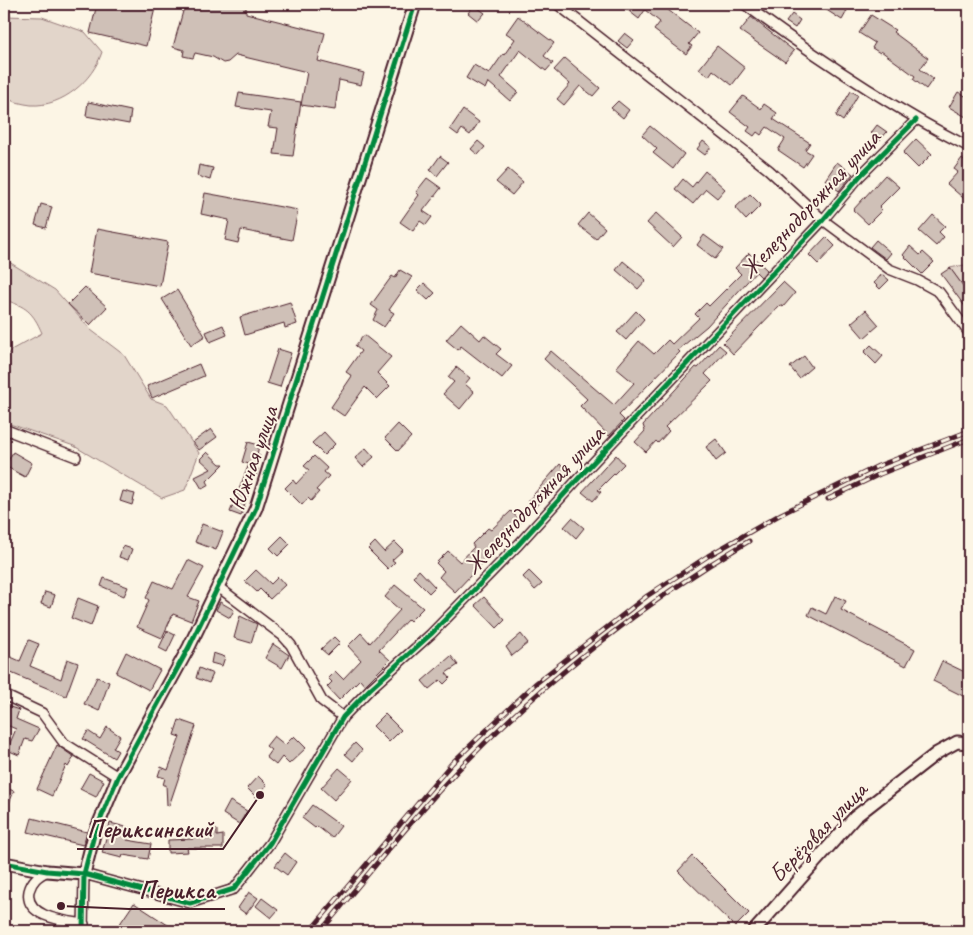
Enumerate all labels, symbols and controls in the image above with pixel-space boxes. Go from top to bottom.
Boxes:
street label: Железнодорожная улица [733,122,888,285]
street label: Южная улица [221,401,285,514]
street label: Железнодорожная улица [457,418,612,581]
street label: Берёзовая улица [763,774,876,889]
callout: Периксинский [77,809,223,849]
text: Периксинский [87,813,215,845]
callout: Перикса [129,869,225,909]
text: Перикса [139,874,217,906]

